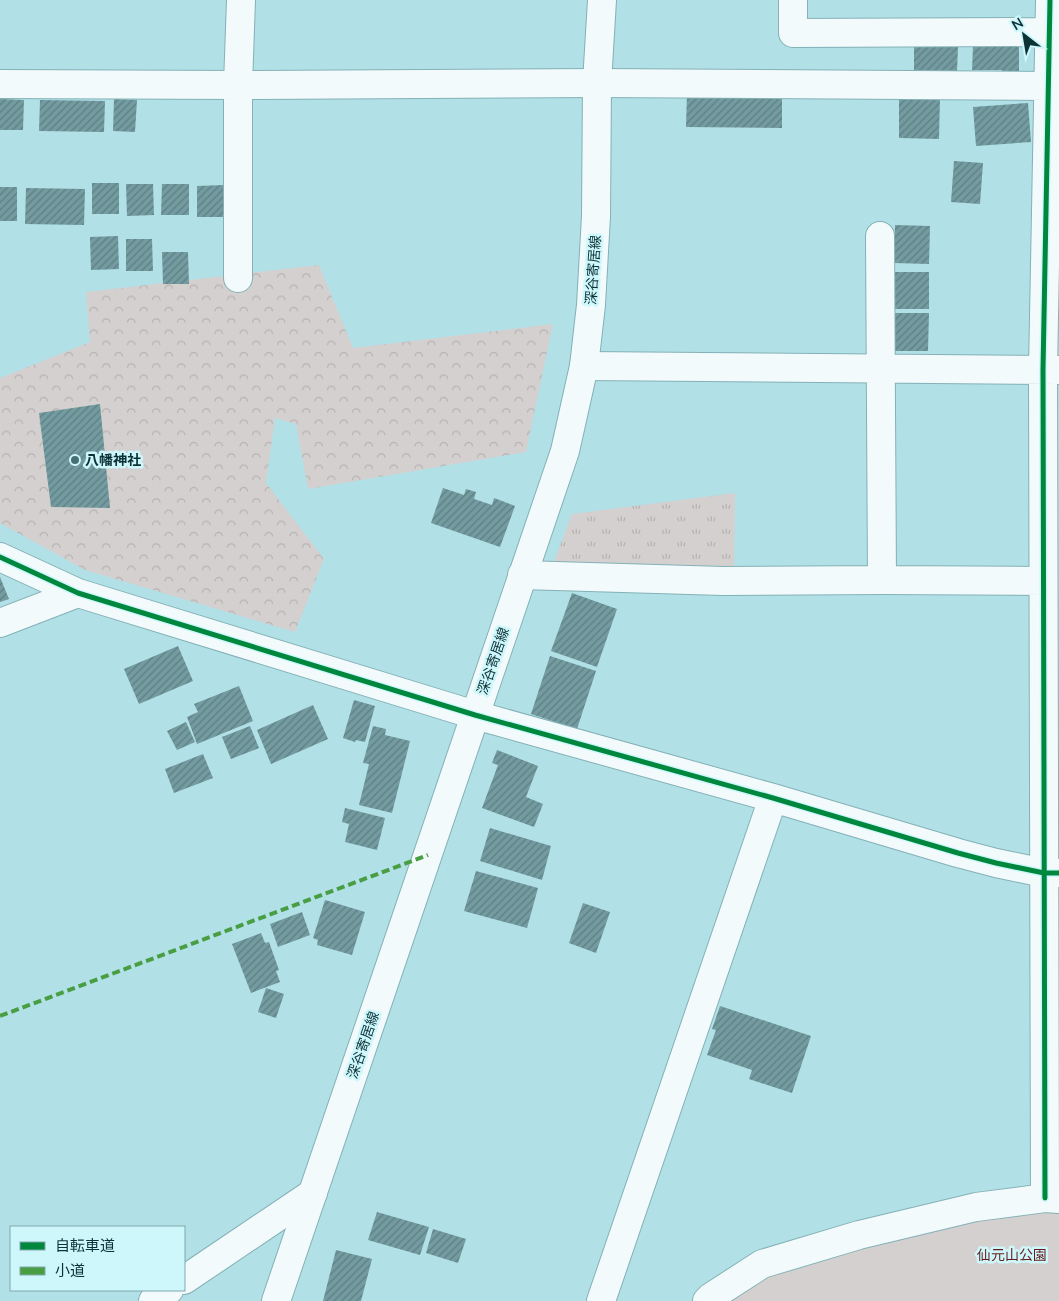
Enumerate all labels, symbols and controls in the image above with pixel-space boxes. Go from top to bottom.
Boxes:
north arrow [999,10,1049,60]
text: N [1008,13,1027,35]
street label: 深谷寄居線 [582,234,605,306]
place label: 八幡神社 [85,451,141,470]
marker: 八幡神社 [69,454,81,466]
street label: 深谷寄居線 [473,625,514,697]
street label: 深谷寄居線 [343,1009,384,1081]
legend [10,1226,185,1291]
text: 自転車道 [55,1236,115,1256]
park label: 仙元山公園 [977,1246,1047,1265]
text: 小道 [55,1261,85,1281]

